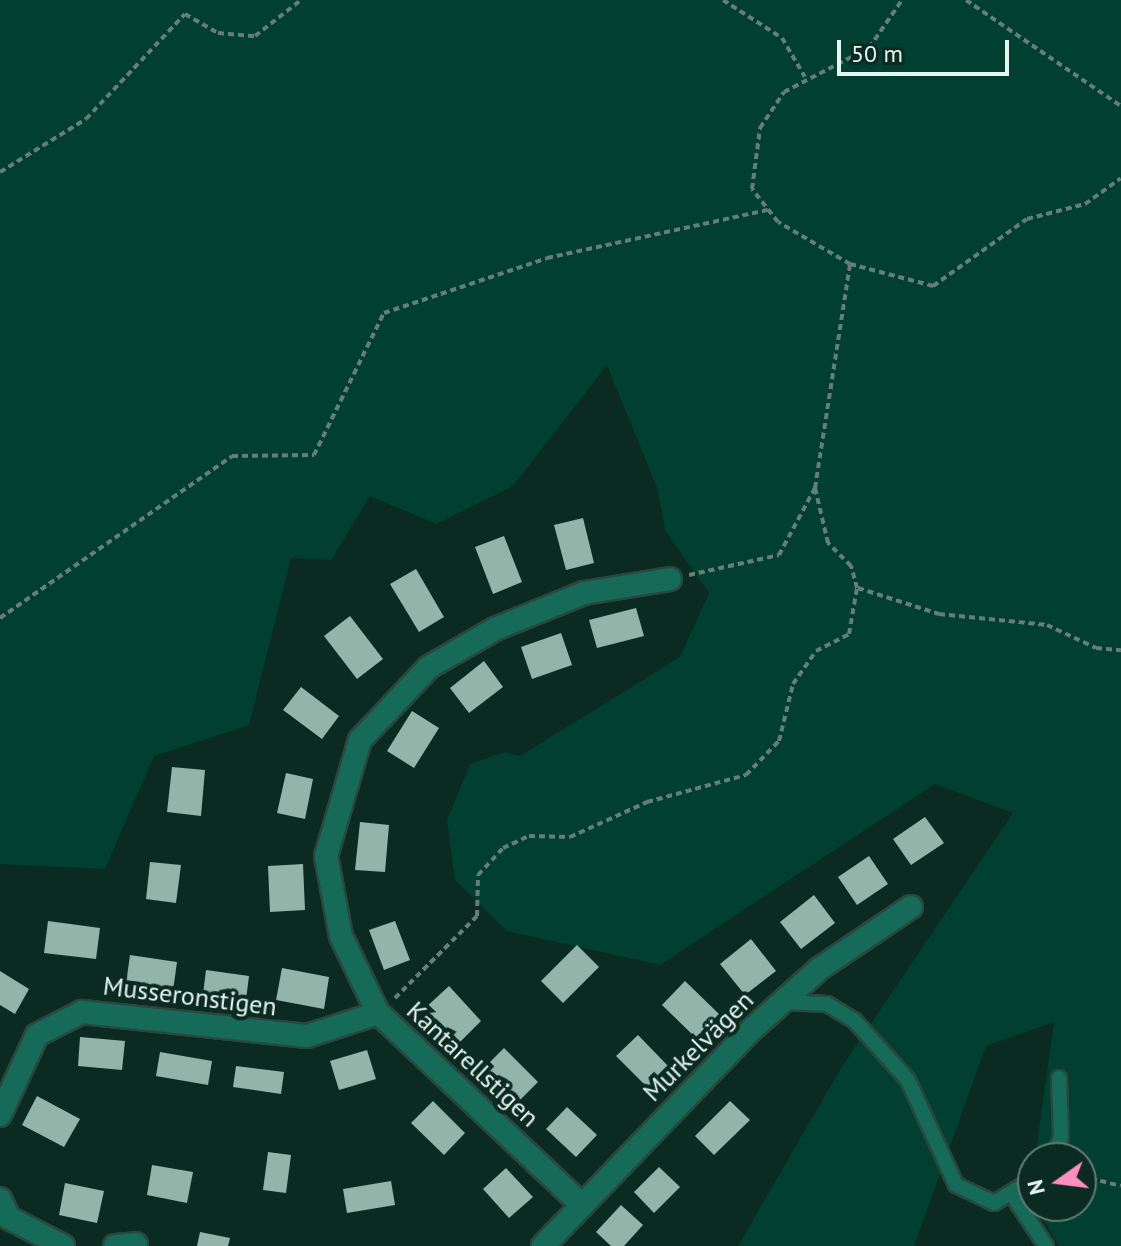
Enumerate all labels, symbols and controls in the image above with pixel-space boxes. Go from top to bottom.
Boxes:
scale bar [841,24,1013,74]
text: 50 m [851,38,903,69]
street label: Musseronstigen [101,970,279,1022]
street label: Murkelvägen [636,984,760,1108]
street label: Kantarellstigen [400,995,546,1133]
north arrow [1017,1142,1097,1222]
text: N [1020,1177,1051,1198]

